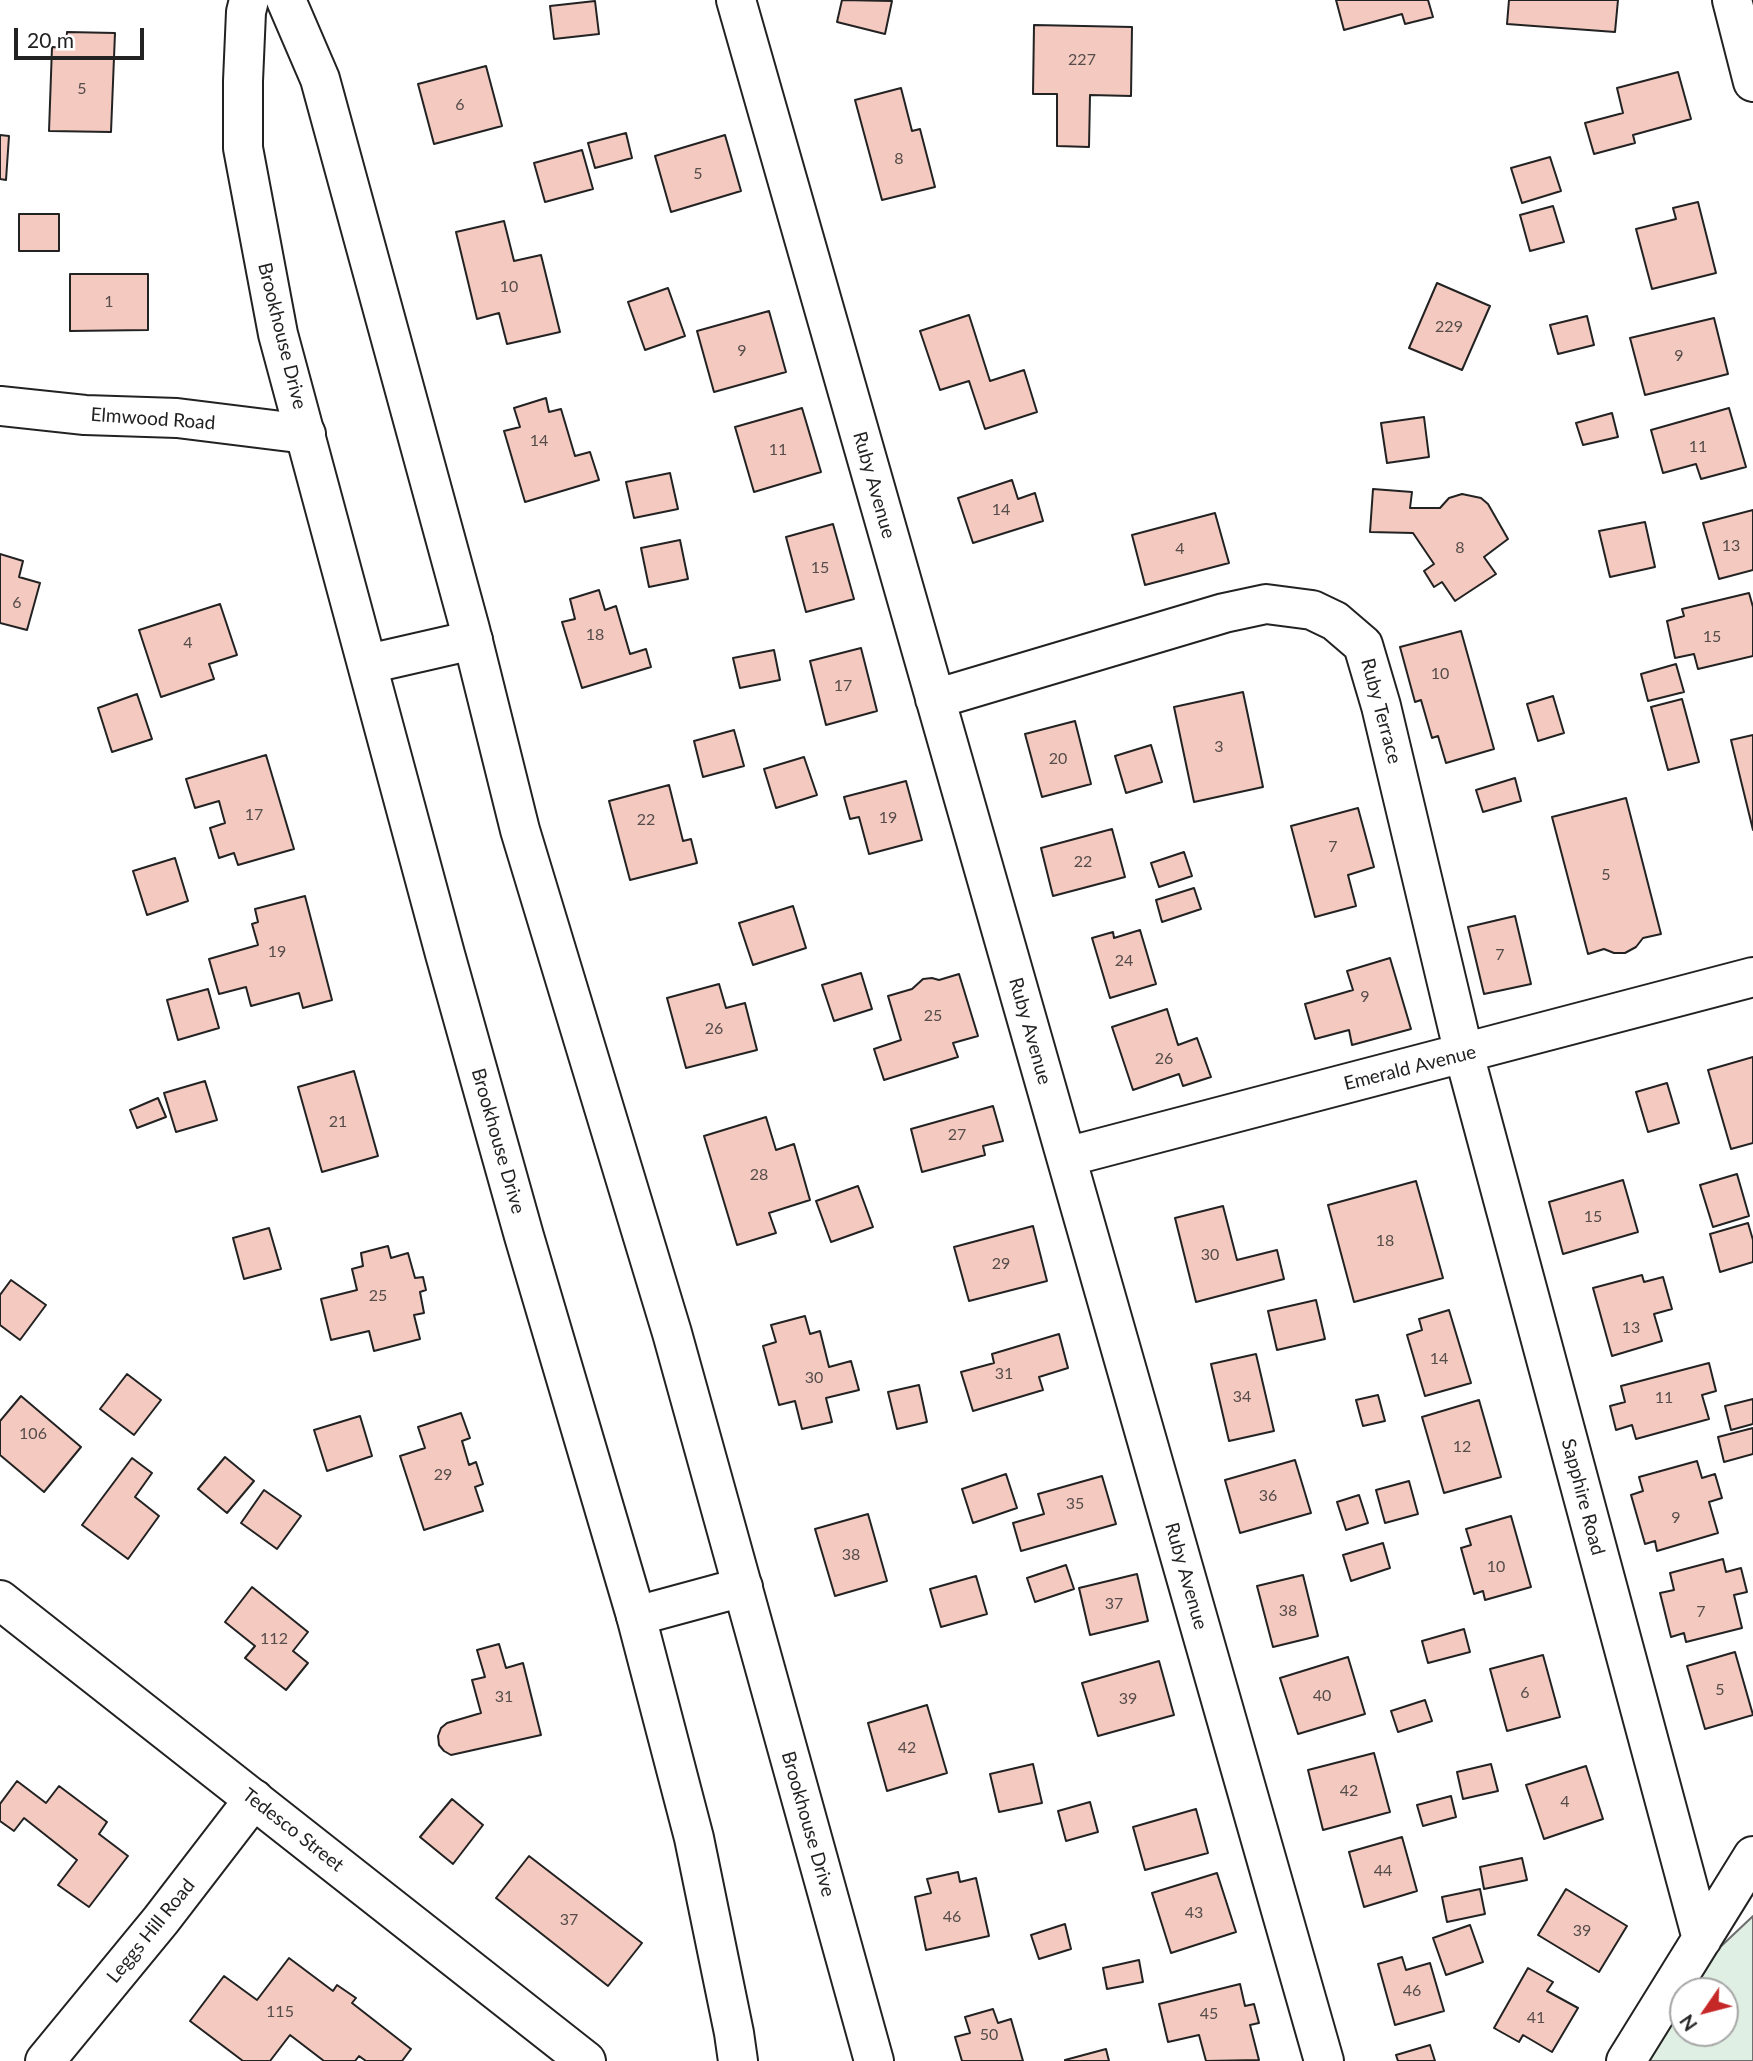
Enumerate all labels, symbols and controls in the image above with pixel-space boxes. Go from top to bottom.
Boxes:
scale bar [18,14,147,58]
text: 20 m [27,27,74,52]
house number: 227 [1068,50,1096,70]
house number: 5 [77,79,87,99]
house number: 6 [455,95,465,115]
house number: 8 [894,149,904,169]
house number: 5 [693,164,703,184]
street label: Brookhouse Drive [253,260,311,412]
house number: 10 [500,277,518,297]
house number: 1 [104,292,114,312]
house number: 229 [1435,317,1463,337]
house number: 9 [737,341,747,361]
house number: 9 [1674,346,1684,366]
street label: Elmwood Road [90,403,216,435]
street label: Ruby Avenue [848,429,900,541]
house number: 14 [530,431,548,451]
house number: 11 [1689,437,1707,457]
house number: 11 [769,440,787,460]
house number: 14 [992,500,1010,520]
house number: 13 [1722,536,1740,556]
house number: 8 [1455,538,1465,558]
house number: 4 [1175,539,1185,559]
house number: 15 [811,558,829,578]
house number: 6 [12,593,22,613]
house number: 18 [586,625,604,645]
house number: 15 [1703,627,1721,647]
house number: 4 [183,633,193,653]
street label: Ruby Terrace [1356,656,1406,766]
house number: 10 [1431,664,1449,684]
house number: 17 [834,676,852,696]
house number: 3 [1214,737,1224,757]
house number: 20 [1049,749,1067,769]
house number: 17 [245,805,263,825]
house number: 19 [879,808,897,828]
house number: 22 [637,810,655,830]
house number: 7 [1328,837,1338,857]
house number: 22 [1074,852,1092,872]
house number: 5 [1601,865,1611,885]
house number: 19 [268,942,286,962]
house number: 7 [1495,945,1505,965]
house number: 24 [1115,951,1133,971]
street label: Ruby Avenue [1004,975,1056,1087]
house number: 9 [1360,987,1370,1007]
house number: 25 [924,1006,942,1026]
house number: 26 [705,1019,723,1039]
street label: Emerald Avenue [1342,1041,1478,1095]
house number: 26 [1155,1049,1173,1069]
street label: Brookhouse Drive [466,1066,530,1216]
house number: 21 [329,1112,347,1132]
house number: 27 [948,1125,966,1145]
house number: 28 [750,1165,768,1185]
house number: 15 [1584,1207,1602,1227]
house number: 18 [1376,1231,1394,1251]
house number: 30 [1201,1245,1219,1265]
house number: 29 [992,1254,1010,1274]
house number: 25 [369,1286,387,1306]
house number: 13 [1622,1318,1640,1338]
house number: 14 [1430,1349,1448,1369]
house number: 31 [995,1364,1013,1384]
house number: 30 [805,1368,823,1388]
house number: 34 [1233,1387,1251,1407]
house number: 11 [1655,1388,1673,1408]
house number: 106 [19,1424,47,1444]
street label: Sapphire Road [1557,1436,1609,1558]
house number: 12 [1453,1437,1471,1457]
house number: 29 [434,1465,452,1485]
house number: 36 [1259,1486,1277,1506]
house number: 35 [1066,1494,1084,1514]
house number: 9 [1671,1508,1681,1528]
street label: Ruby Avenue [1160,1520,1212,1632]
house number: 38 [842,1545,860,1565]
house number: 10 [1487,1557,1505,1577]
house number: 37 [1105,1594,1123,1614]
house number: 38 [1279,1601,1297,1621]
house number: 7 [1696,1602,1706,1622]
house number: 112 [260,1629,288,1649]
house number: 5 [1715,1680,1725,1700]
house number: 6 [1520,1683,1530,1703]
house number: 40 [1313,1686,1331,1706]
house number: 31 [495,1687,513,1707]
house number: 39 [1119,1689,1137,1709]
house number: 42 [898,1738,916,1758]
street label: Brookhouse Drive [776,1749,840,1899]
house number: 42 [1340,1781,1358,1801]
street label: Tedesco Street [238,1783,348,1877]
house number: 4 [1560,1792,1570,1812]
house number: 44 [1374,1861,1392,1881]
street label: Leggs Hill Road [102,1875,200,1987]
house number: 43 [1185,1903,1203,1923]
house number: 46 [943,1907,961,1927]
house number: 37 [560,1910,578,1930]
house number: 39 [1573,1921,1591,1941]
north arrow [1669,1977,1739,2047]
house number: 46 [1403,1981,1421,2001]
house number: 115 [266,2002,294,2022]
house number: 45 [1200,2004,1218,2024]
house number: 41 [1527,2008,1545,2028]
text: N [1674,2011,1702,2036]
house number: 50 [980,2025,998,2045]

